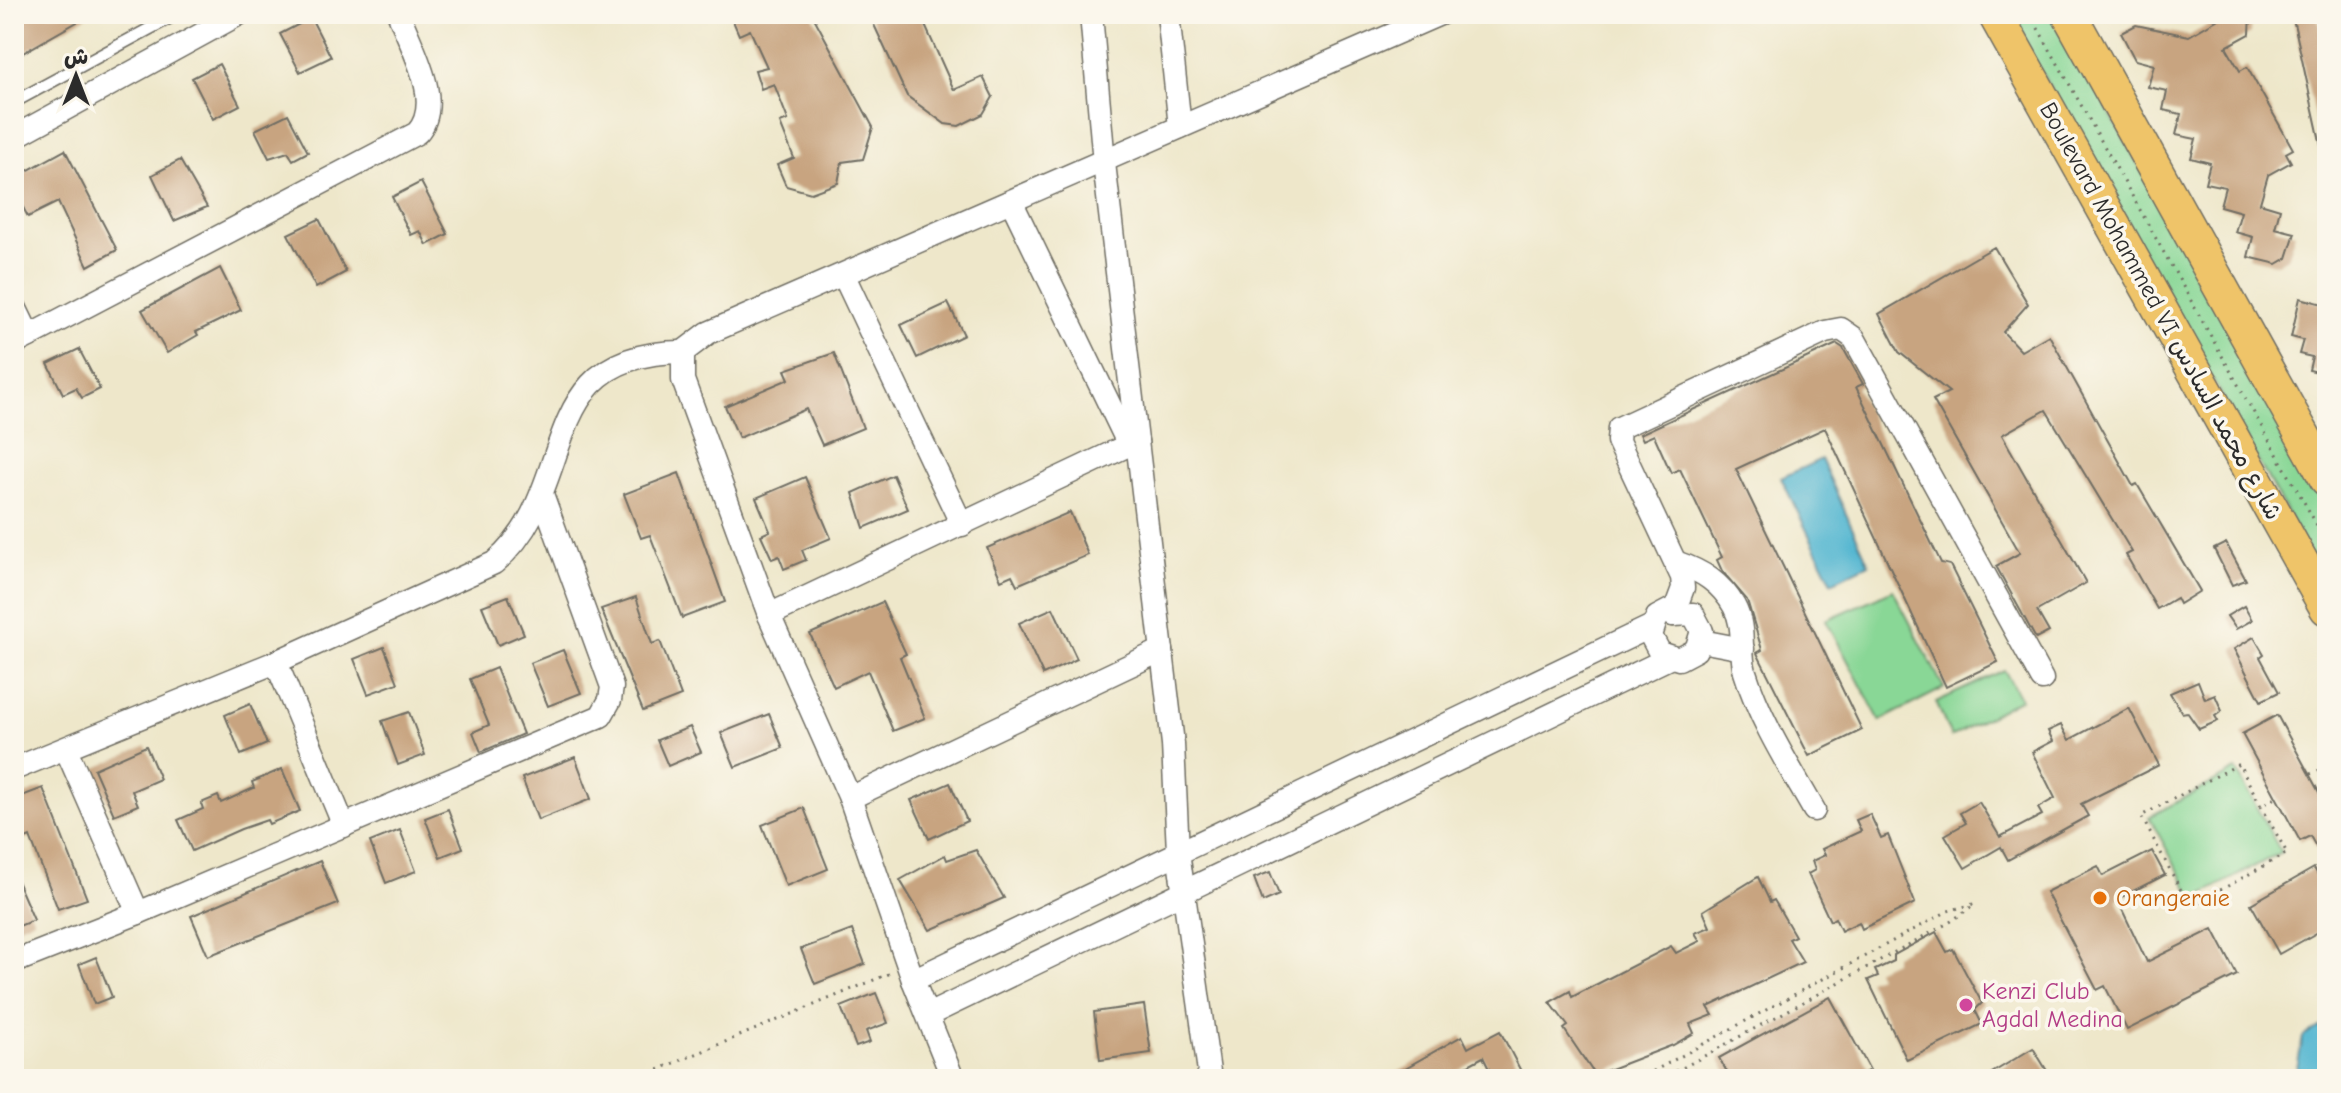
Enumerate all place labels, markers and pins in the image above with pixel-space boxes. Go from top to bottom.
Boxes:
place label: Orangeraie [2116,884,2230,912]
marker: Orangeraie [2091,889,2109,907]
place label: Kenzi Club Agdal Medina [1982,977,2123,1033]
marker: Kenzi Club Agdal Medina [1957,996,1975,1014]

